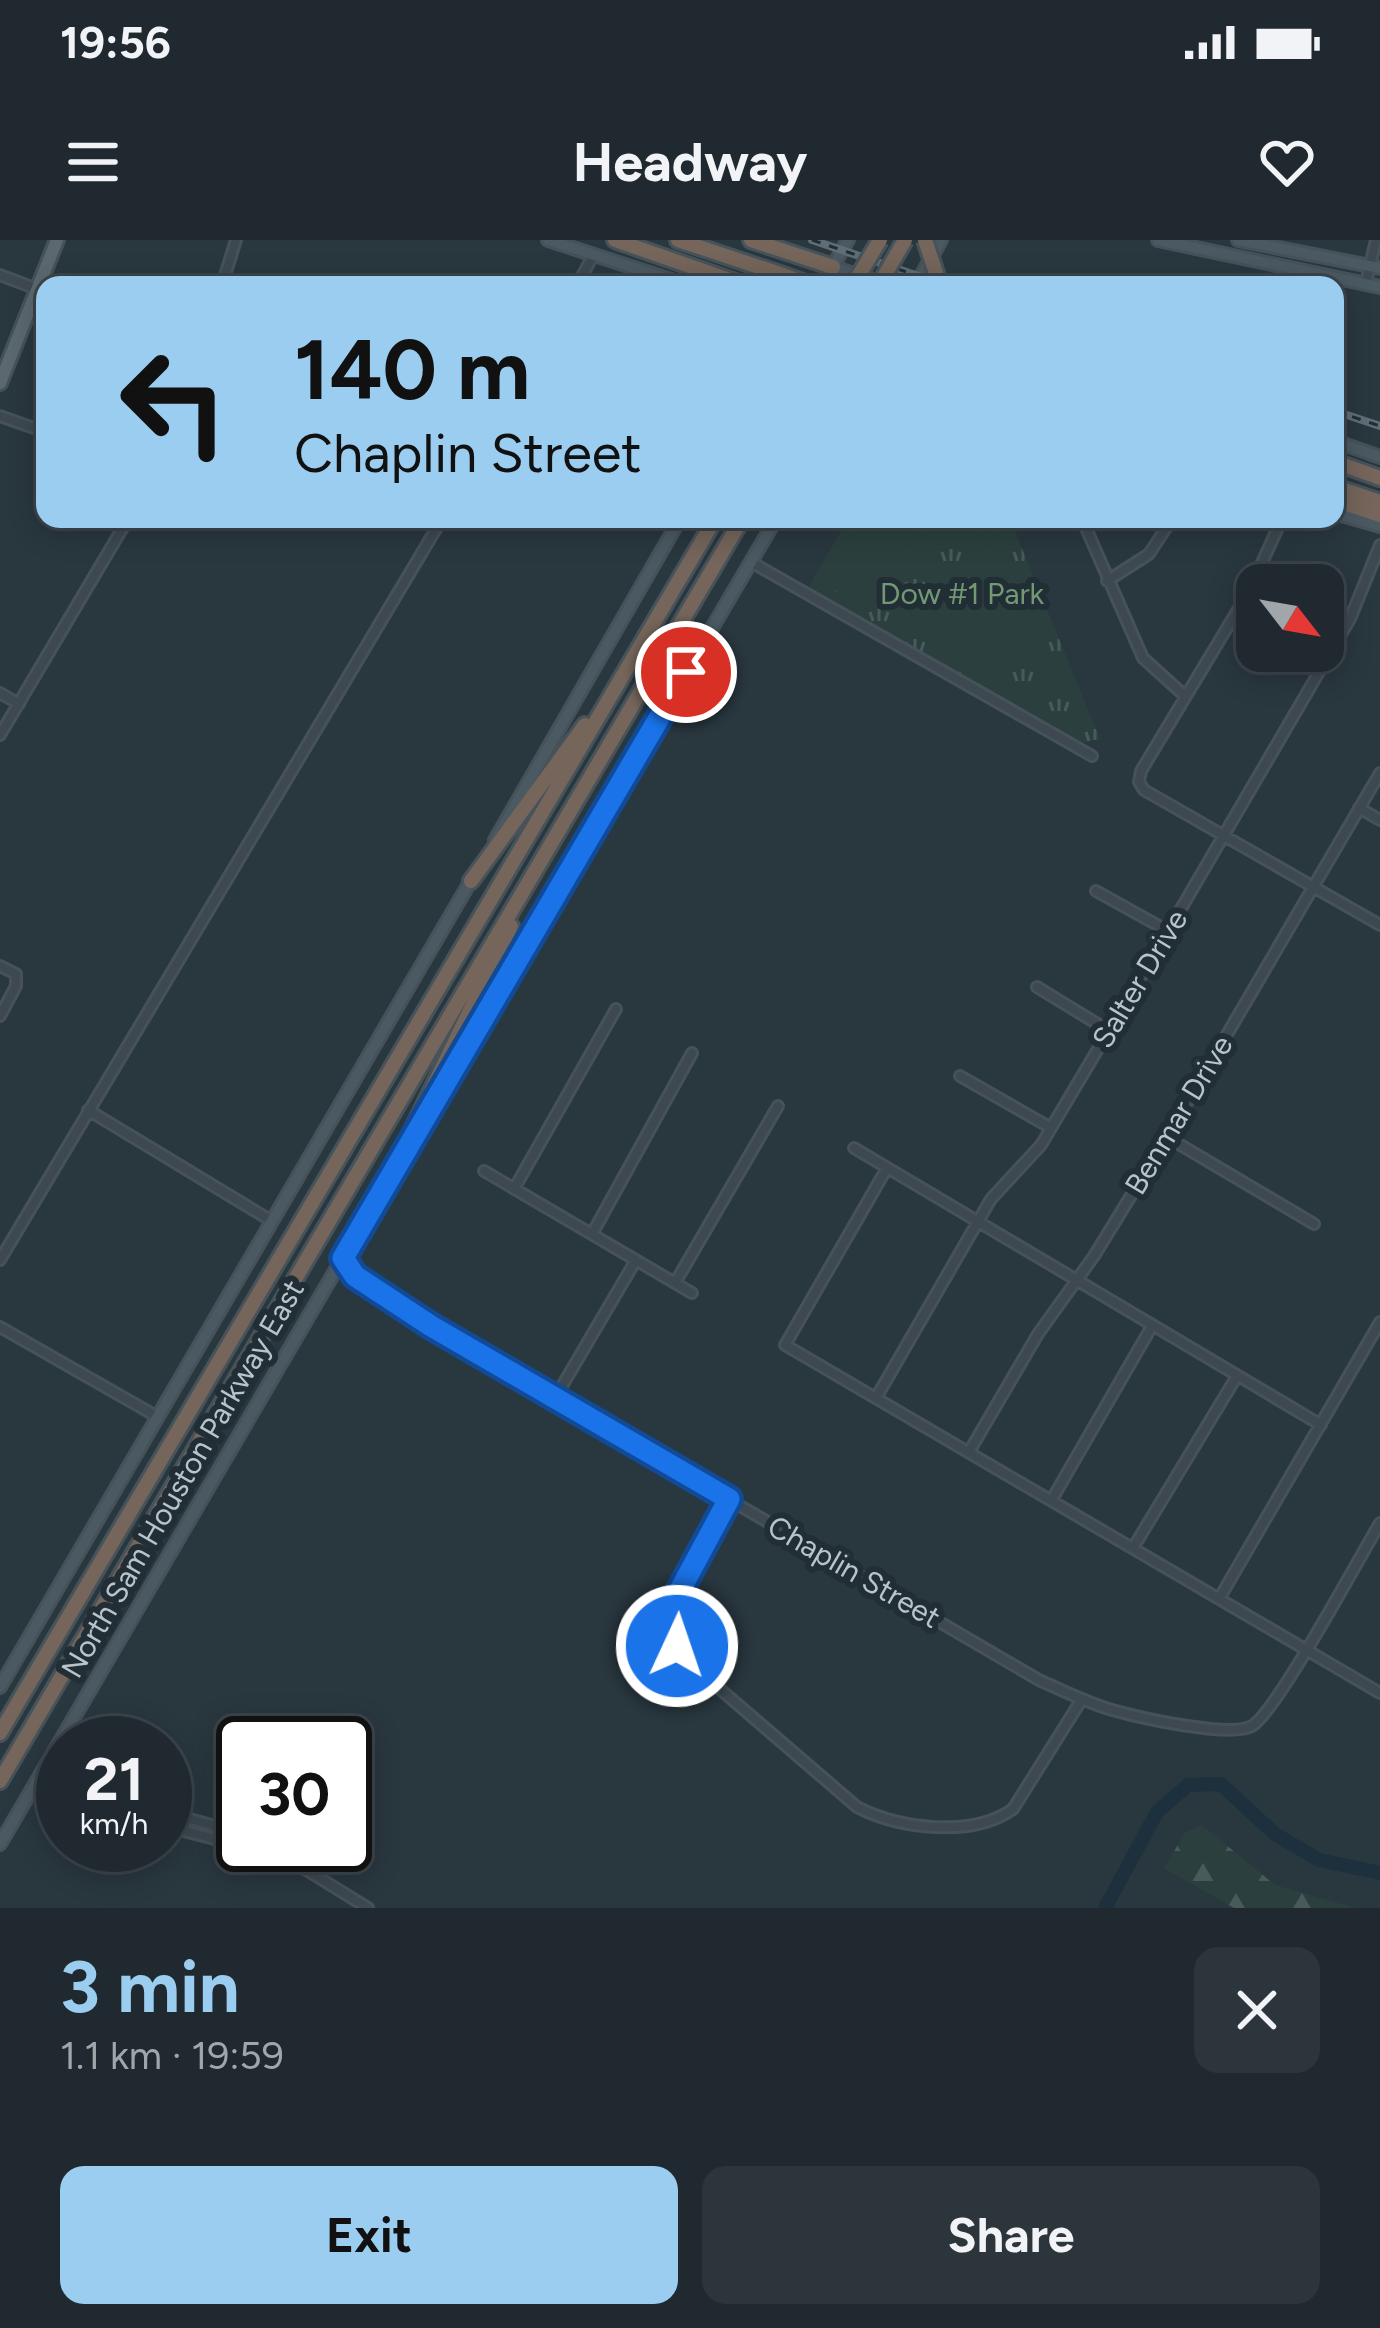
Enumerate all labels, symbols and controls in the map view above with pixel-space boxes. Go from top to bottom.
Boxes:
text: 19:56 [60,15,171,69]
icon: menu [60,129,126,195]
icon: heart [1254,129,1320,195]
text: Headway [573,130,807,195]
text: 140 m [294,319,530,420]
icon: left [96,324,252,480]
text: Chaplin Street [294,421,642,486]
north arrow [1236,564,1344,672]
map controls [1236,564,1344,672]
park label: Dow #1 Park [880,575,1045,612]
pin [635,621,737,723]
icon: arrive [653,639,719,705]
street label: Salter Drive [1084,903,1195,1055]
street label: Benmar Drive [1117,1028,1241,1201]
street label: North Sam Houston Parkway East [53,1273,312,1684]
street label: Chaplin Street [761,1507,947,1636]
position arrow [614,1583,740,1709]
speed limit sign: 30 [216,1716,372,1872]
text: 21 [84,1743,144,1815]
text: km/h [80,1805,148,1842]
text: 3 min [60,1944,240,2030]
button: close [1194,1947,1320,2073]
text: 1.1 km · 19:59 [60,2032,284,2079]
button: Exit [60,2166,678,2304]
button: Share [702,2166,1320,2304]

